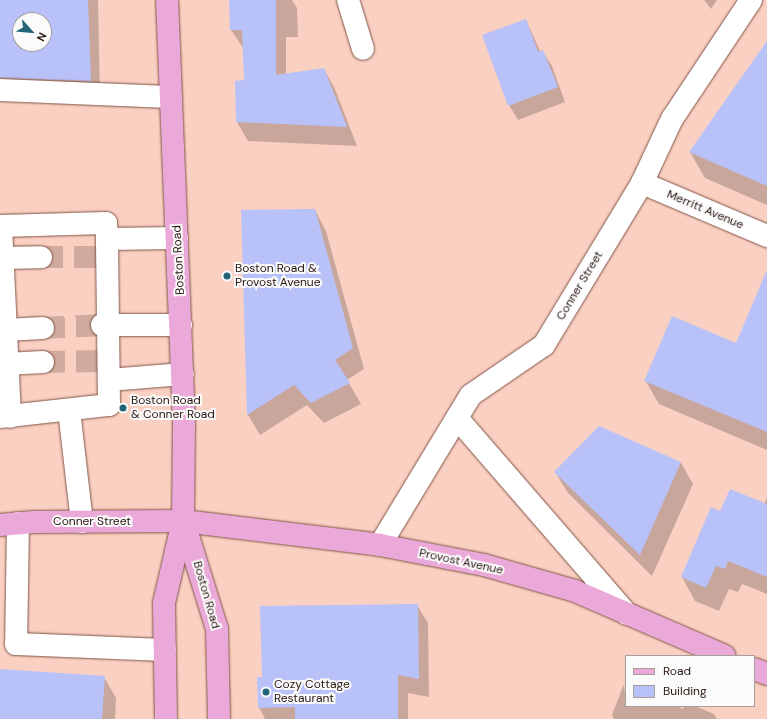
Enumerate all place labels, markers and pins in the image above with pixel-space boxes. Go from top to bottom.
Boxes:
place label: Boston Road & Provost Avenue [235,262,321,290]
marker: Boston Road & Provost Avenue [222,271,232,281]
place label: Boston Road & Conner Road [131,394,215,422]
marker: Boston Road & Conner Road [118,403,128,413]
place label: Cozy Cottage Restaurant [274,678,350,706]
marker: Cozy Cottage Restaurant [261,687,271,697]

